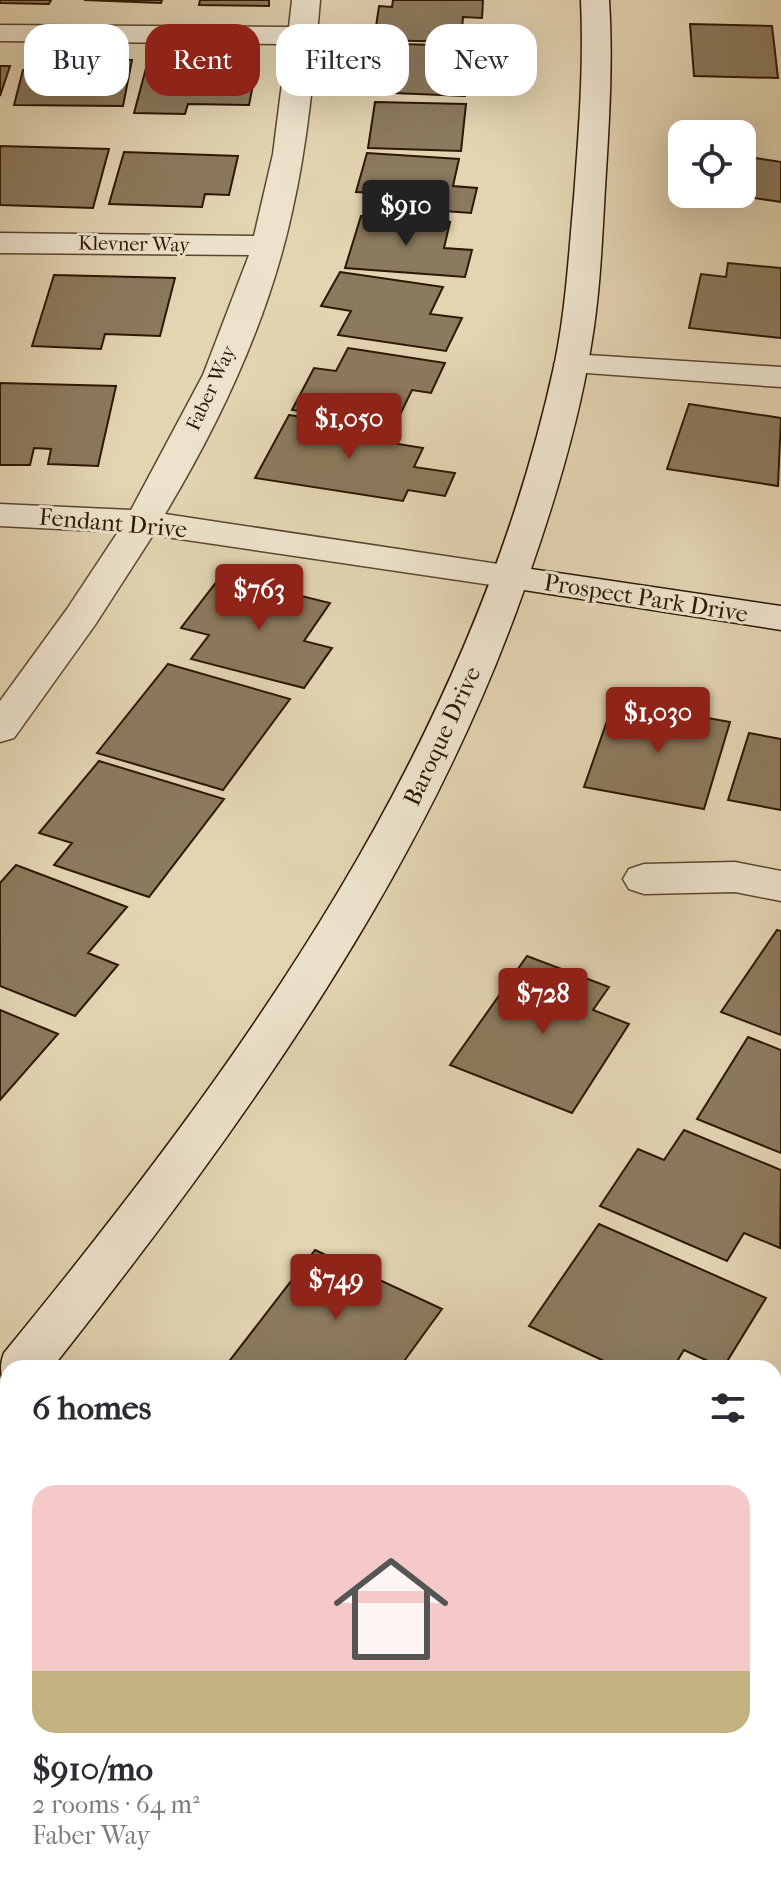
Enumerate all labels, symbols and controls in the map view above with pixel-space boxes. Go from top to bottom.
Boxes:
chip: Buy [24,24,129,96]
chip: Rent [145,24,260,96]
chip: Filters [276,24,409,96]
chip: New [425,24,537,96]
map controls [668,120,756,208]
button: locate [668,120,756,208]
pin: $910 [359,180,453,248]
text: $910 [380,190,432,221]
street label: Klevner Way [78,232,191,256]
street label: Faber Way [181,341,241,434]
pin: $1,050 [284,393,414,461]
text: $1,050 [315,403,383,434]
street label: Fendant Drive [38,503,188,543]
pin: $763 [212,564,306,632]
street label: Prospect Park Drive [542,568,750,628]
text: $763 [233,574,285,605]
street label: Baroque Drive [398,662,487,810]
pin: $1,030 [593,687,723,755]
text: $1,030 [624,697,692,728]
pin: $728 [496,968,590,1036]
text: $728 [516,978,570,1009]
pin: $749 [289,1254,383,1322]
text: $749 [308,1264,364,1295]
icon: filters [706,1386,750,1430]
text: 6 homes [32,1388,151,1428]
icon: home [319,1537,463,1681]
text: $910/mo [32,1749,153,1789]
text: 2 rooms · 64 m² [32,1789,200,1820]
text: Faber Way [32,1820,150,1851]

